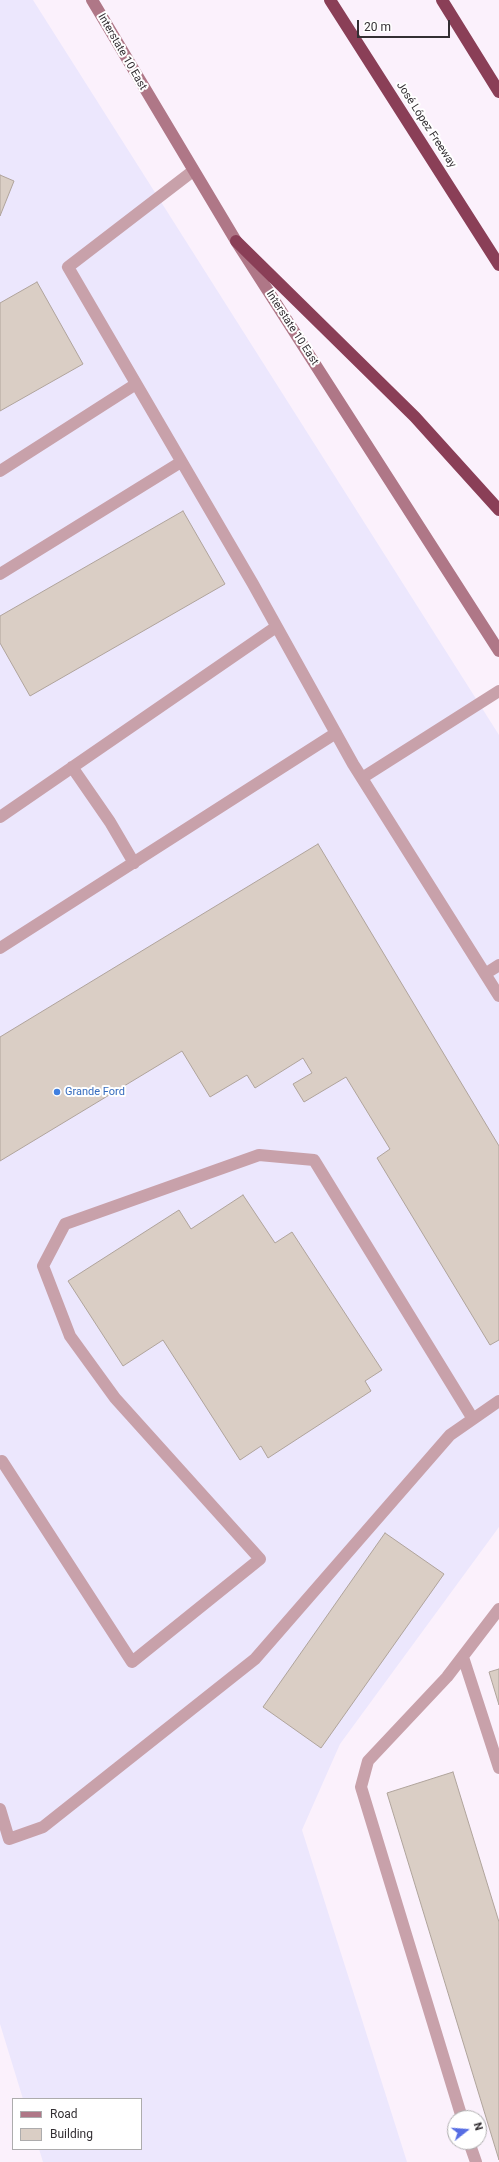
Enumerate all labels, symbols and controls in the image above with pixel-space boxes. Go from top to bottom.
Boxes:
street label: Interstate 10 East [95,11,149,93]
scale bar [359,12,452,38]
text: 20 m [364,20,391,34]
street label: José López Freeway [393,80,459,170]
street label: Interstate 10 East [263,288,321,368]
place label: Grande Ford [65,1085,125,1099]
marker: Grande Ford [52,1087,62,1097]
legend [12,2098,142,2150]
text: Road [50,2107,78,2121]
north arrow [447,2110,487,2150]
text: N [471,2121,485,2132]
text: Building [50,2127,93,2141]

